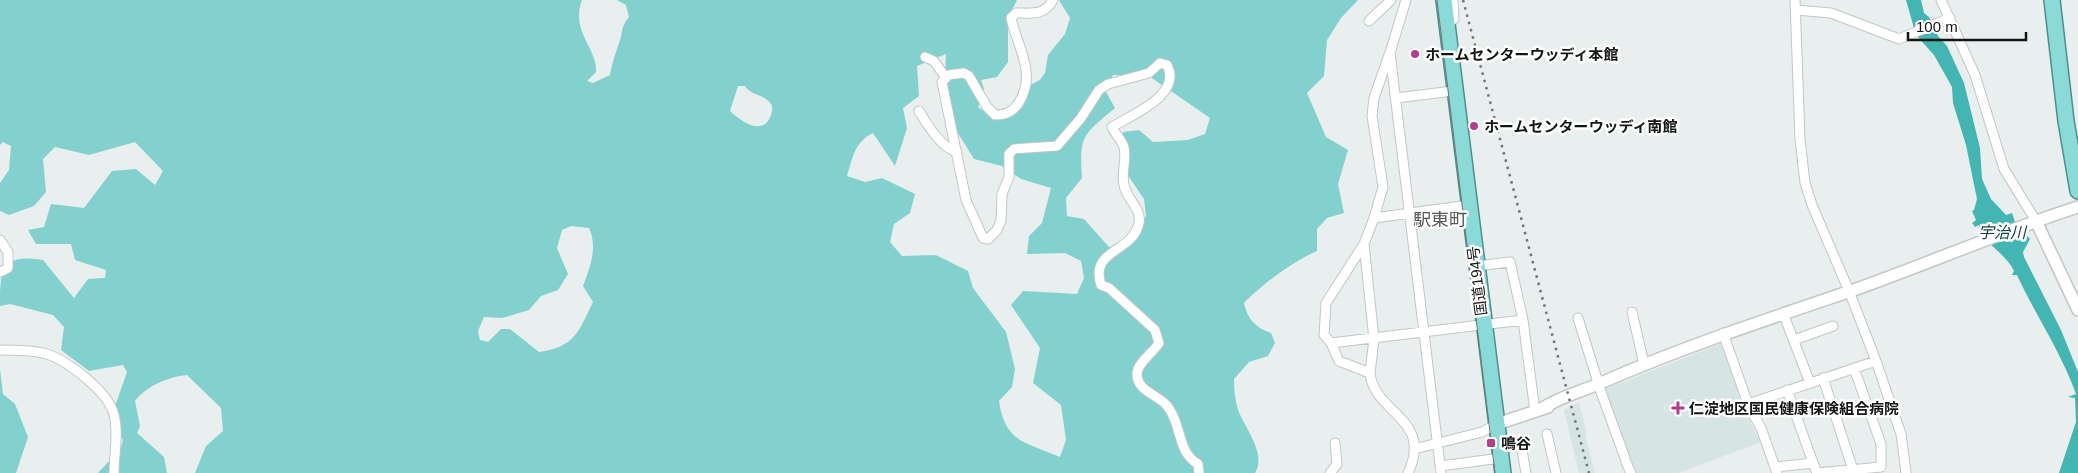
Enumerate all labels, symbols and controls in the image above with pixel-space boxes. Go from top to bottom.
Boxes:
scale bar [1908,10,2026,42]
text: 100 m [1916,18,1958,35]
place label: ホームセンターウッディ本館 [1425,46,1619,63]
marker: ホームセンターウッディ本館 [1409,48,1421,60]
place label: ホームセンターウッディ南館 [1484,118,1678,135]
marker: ホームセンターウッディ南館 [1468,120,1480,132]
district label: 駅東町 [1413,210,1467,230]
water label: 宇治川 [1978,224,2028,241]
street label: 国道194号 [1464,245,1490,317]
place label: 仁淀地区国民健康保険組合病院 [1689,400,1899,417]
marker: 仁淀地区国民健康保険組合病院 [1671,401,1685,415]
place label: 鳴谷 [1501,435,1531,452]
marker: 鳴谷 [1485,437,1497,449]

